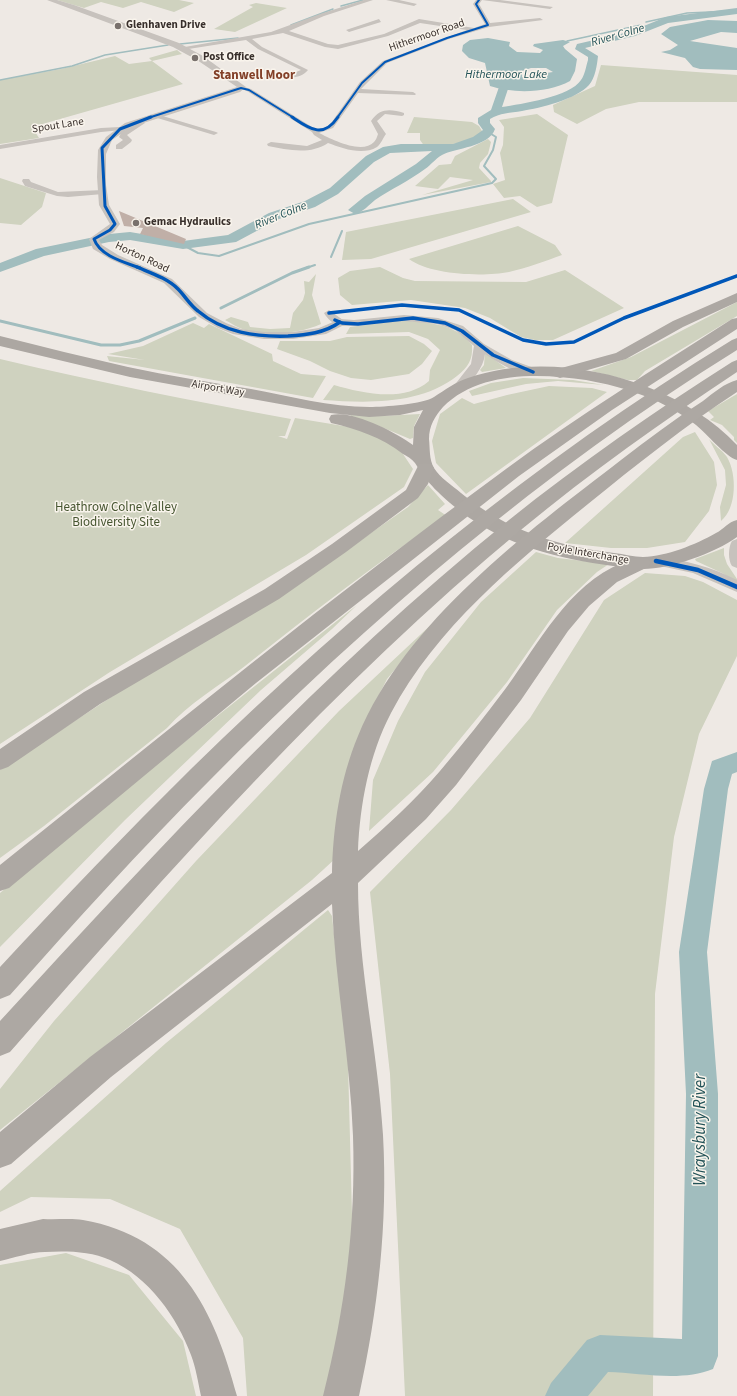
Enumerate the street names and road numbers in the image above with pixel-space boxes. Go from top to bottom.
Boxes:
street label: Hithermoor Road [387,17,467,55]
street label: Spout Lane [31,115,85,137]
street label: Horton Road [113,240,171,276]
street label: Airport Way [191,378,245,400]
street label: Poyle Interchange [546,540,630,568]

